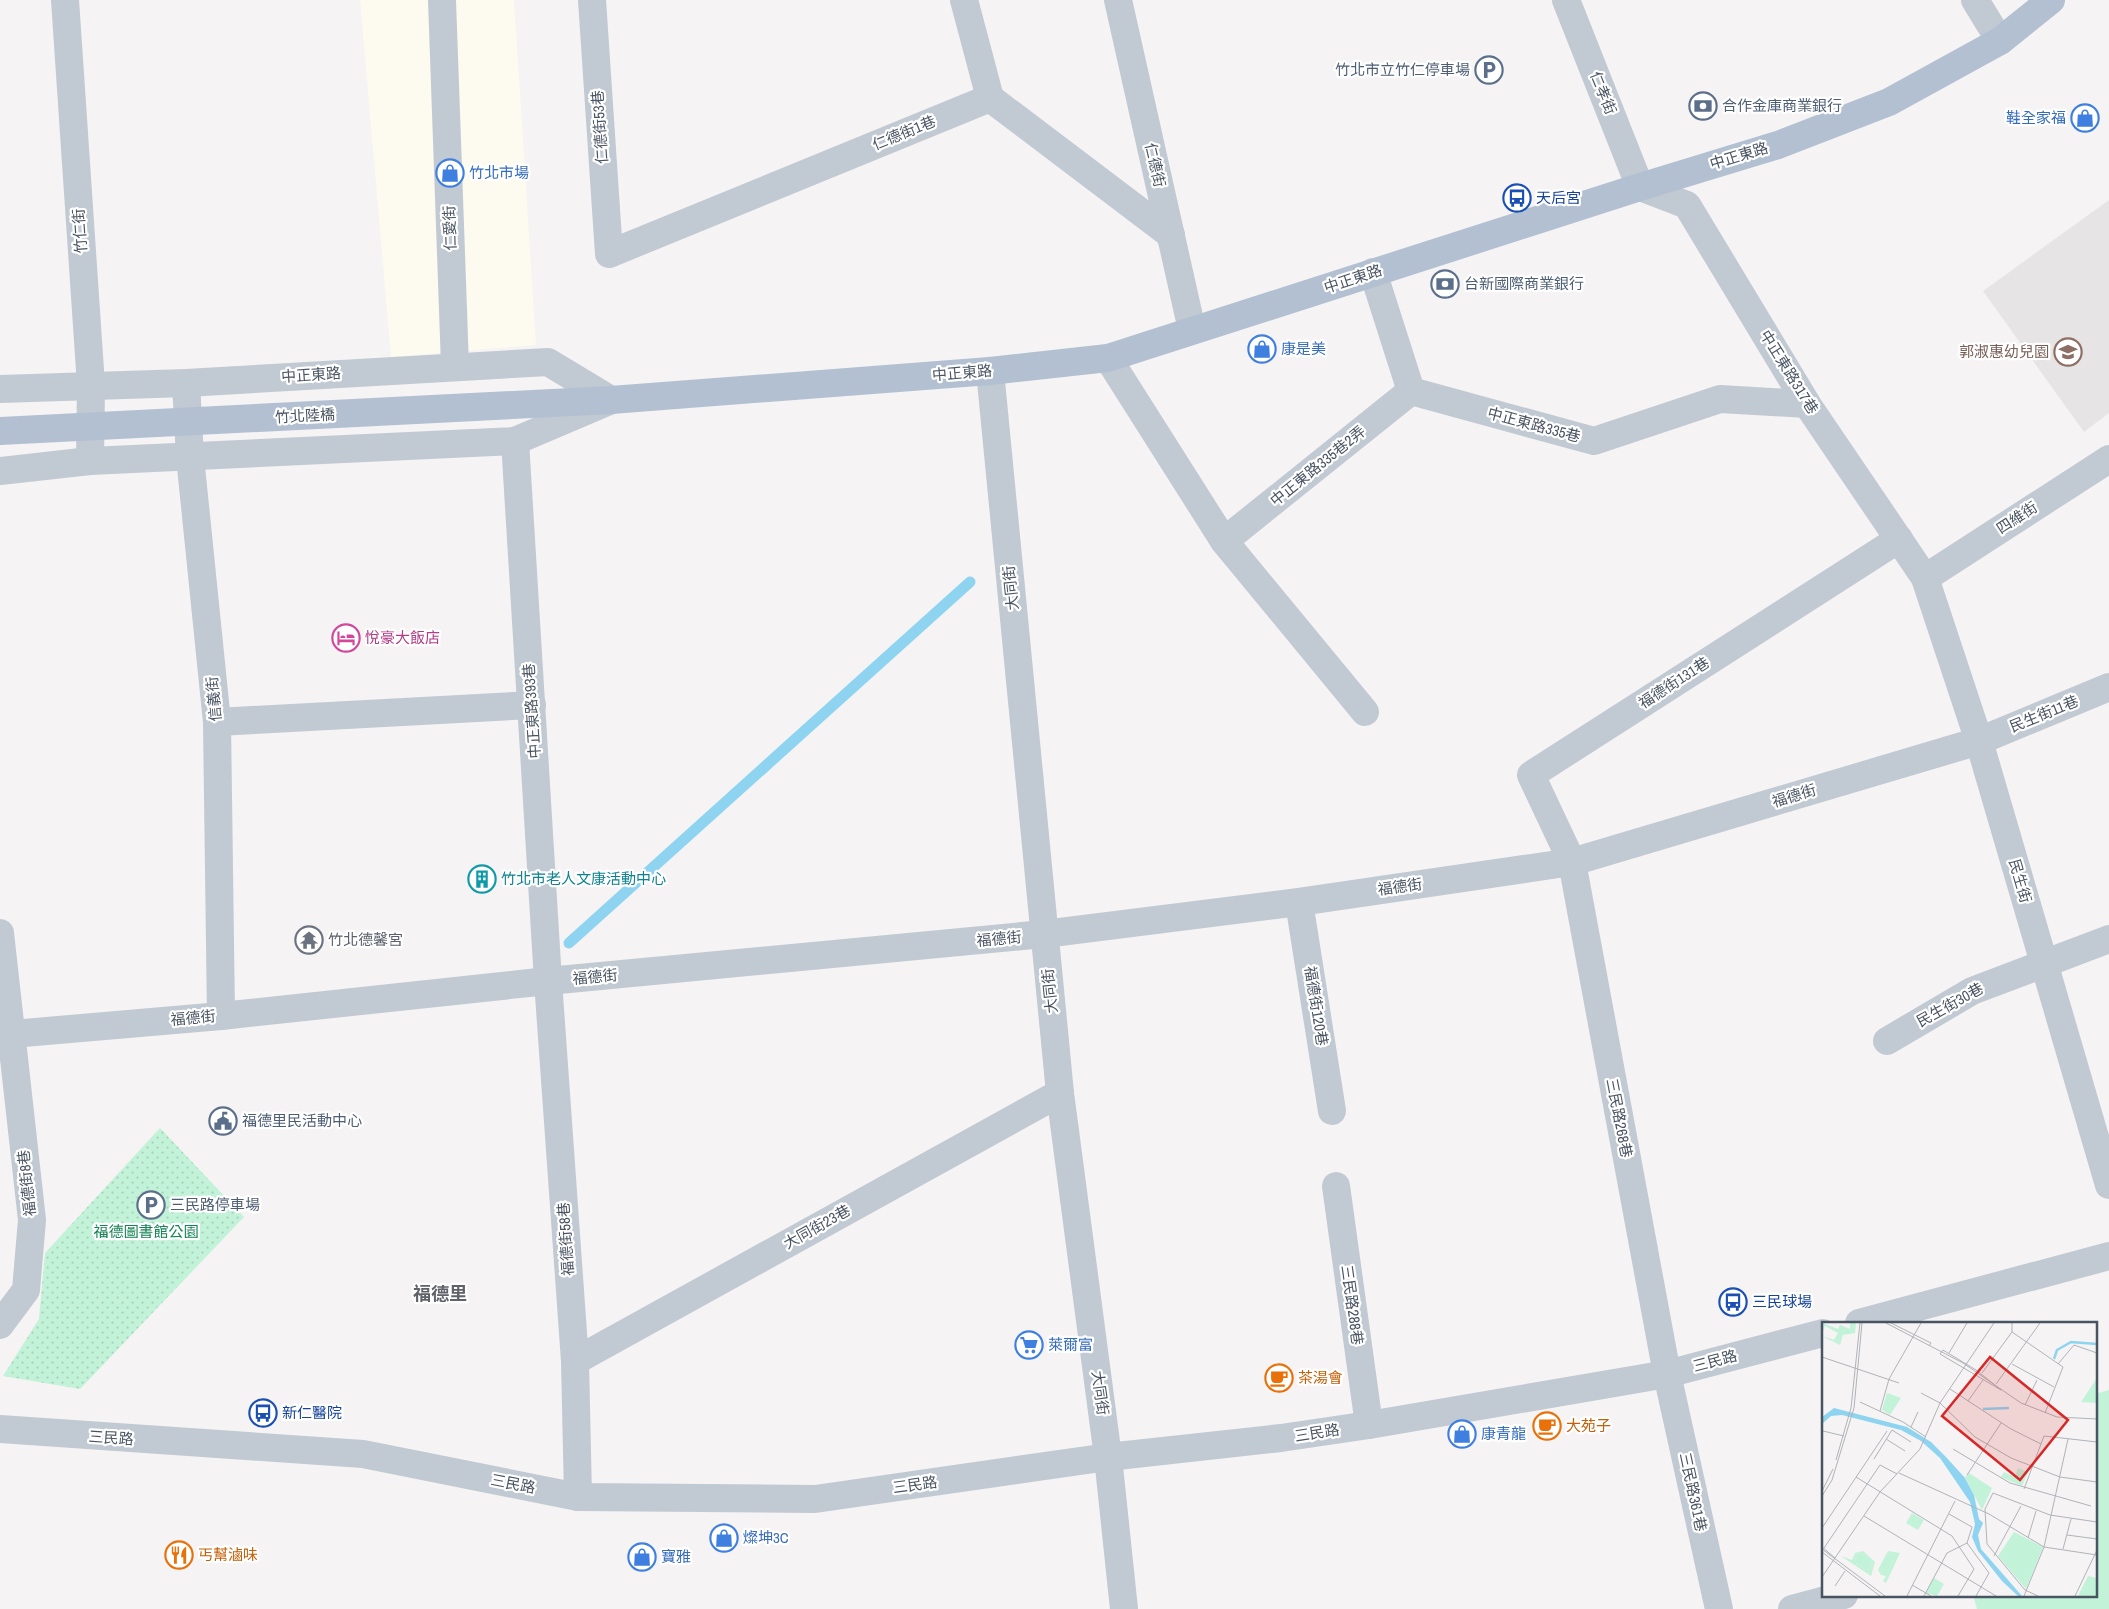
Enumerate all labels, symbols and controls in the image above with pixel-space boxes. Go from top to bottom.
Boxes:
parking icon: 竹北市立竹仁停車場 [1474,55,1504,85]
place label: 竹北市立竹仁停車場 [1335,59,1470,80]
street label: 仁孝街 [1585,68,1622,118]
street label: 仁德街53巷 [586,90,613,165]
bank icon: 合作金庫商業銀行 [1688,91,1718,121]
place label: 合作金庫商業銀行 [1722,95,1842,116]
shop icon: 鞋全家福 [2070,103,2100,133]
place label: 鞋全家福 [2006,107,2066,128]
street label: 仁德街1巷 [869,110,939,155]
street label: 中正東路 [1707,137,1771,174]
street label: 仁德街 [1140,141,1171,189]
shop icon: 竹北市場 [435,158,465,188]
place label: 竹北市場 [469,162,529,183]
bus stop icon: 天后宮 [1502,183,1532,213]
place label: 天后宮 [1536,187,1581,208]
street label: 仁愛街 [438,205,461,251]
street label: 竹仁街 [67,208,92,254]
street label: 中正東路 [1321,259,1385,298]
bank icon: 台新國際商業銀行 [1430,269,1460,299]
place label: 台新國際商業銀行 [1464,273,1584,294]
street label: 中正東路317巷 [1755,326,1824,418]
shop icon: 康是美 [1247,334,1277,364]
school or university icon: 郭淑惠幼兒園 [2053,337,2083,367]
place label: 康是美 [1281,338,1326,359]
place label: 郭淑惠幼兒園 [1959,341,2049,362]
street label: 中正東路 [931,359,993,386]
street label: 中正東路 [280,362,342,387]
street label: 中正東路335巷 [1485,402,1583,447]
street label: 竹北陸橋 [274,403,335,428]
street label: 中正東路335巷2弄 [1265,421,1370,511]
street label: 四維街 [1992,497,2041,539]
street label: 大同街 [998,565,1023,612]
hotel icon: 悅豪大飯店 [331,623,361,653]
place label: 悅豪大飯店 [365,627,440,648]
street label: 福德街131巷 [1634,652,1713,713]
street label: 中正東路393巷 [518,663,545,759]
street label: 信義街 [201,676,226,722]
street label: 民生街11巷 [2006,690,2081,737]
street label: 福德街 [1769,779,1818,812]
street label: 民生街 [2004,856,2037,905]
building icon: 竹北市老人文康活動中心 [467,864,497,894]
place label: 竹北市老人文康活動中心 [501,868,666,889]
street label: 福德街 [1376,873,1424,900]
temple icon: 竹北德馨宮 [294,925,324,955]
street label: 福德街 [976,926,1022,951]
place label: 竹北德馨宮 [328,929,403,950]
street label: 福德街 [572,964,618,989]
street label: 福德街120巷 [1300,965,1333,1047]
street label: 大同街 [1037,968,1062,1015]
street label: 民生街30巷 [1912,978,1987,1032]
street label: 福德街 [170,1005,216,1030]
street label: 三民路268巷 [1602,1076,1637,1159]
public building icon: 福德里民活動中心 [208,1106,238,1136]
place label: 福德里民活動中心 [242,1110,362,1131]
street label: 福德街8巷 [13,1149,40,1217]
parking icon: 三民路停車場 [136,1190,166,1220]
place label: 三民路停車場 [170,1194,260,1215]
street label: 大同街23巷 [779,1200,854,1254]
street label: 福德街58巷 [552,1202,579,1277]
park label: 福德圖書館公園 [93,1221,199,1242]
street label: 三民路288巷 [1336,1264,1368,1346]
district label: 福德里 [413,1281,467,1306]
bus stop icon: 三民球場 [1718,1287,1748,1317]
place label: 三民球場 [1752,1291,1812,1312]
inset map [1822,1322,2096,1596]
supermarket icon: 萊爾富 [1014,1330,1044,1360]
place label: 萊爾富 [1048,1334,1093,1355]
street label: 三民路 [1690,1345,1739,1376]
cafe icon: 茶湯會 [1264,1363,1294,1393]
place label: 茶湯會 [1298,1367,1343,1388]
street label: 大同街 [1087,1369,1114,1417]
bus stop icon: 新仁醫院 [248,1398,278,1428]
place label: 新仁醫院 [282,1402,342,1423]
cafe icon: 大苑子 [1532,1411,1562,1441]
place label: 大苑子 [1566,1415,1611,1436]
street label: 三民路 [1293,1419,1341,1446]
shop icon: 康青龍 [1447,1419,1477,1449]
place label: 康青龍 [1481,1423,1526,1444]
street label: 三民路 [88,1425,134,1450]
street label: 三民路361巷 [1675,1450,1712,1533]
street label: 三民路 [489,1469,537,1498]
street label: 三民路 [891,1471,939,1498]
shop icon: 燦坤3C [709,1523,739,1553]
place label: 燦坤3C [743,1527,789,1548]
restaurant icon: 丐幫滷味 [164,1540,194,1570]
shop icon: 寶雅 [627,1542,657,1572]
place label: 丐幫滷味 [198,1544,258,1565]
place label: 寶雅 [661,1546,691,1567]

